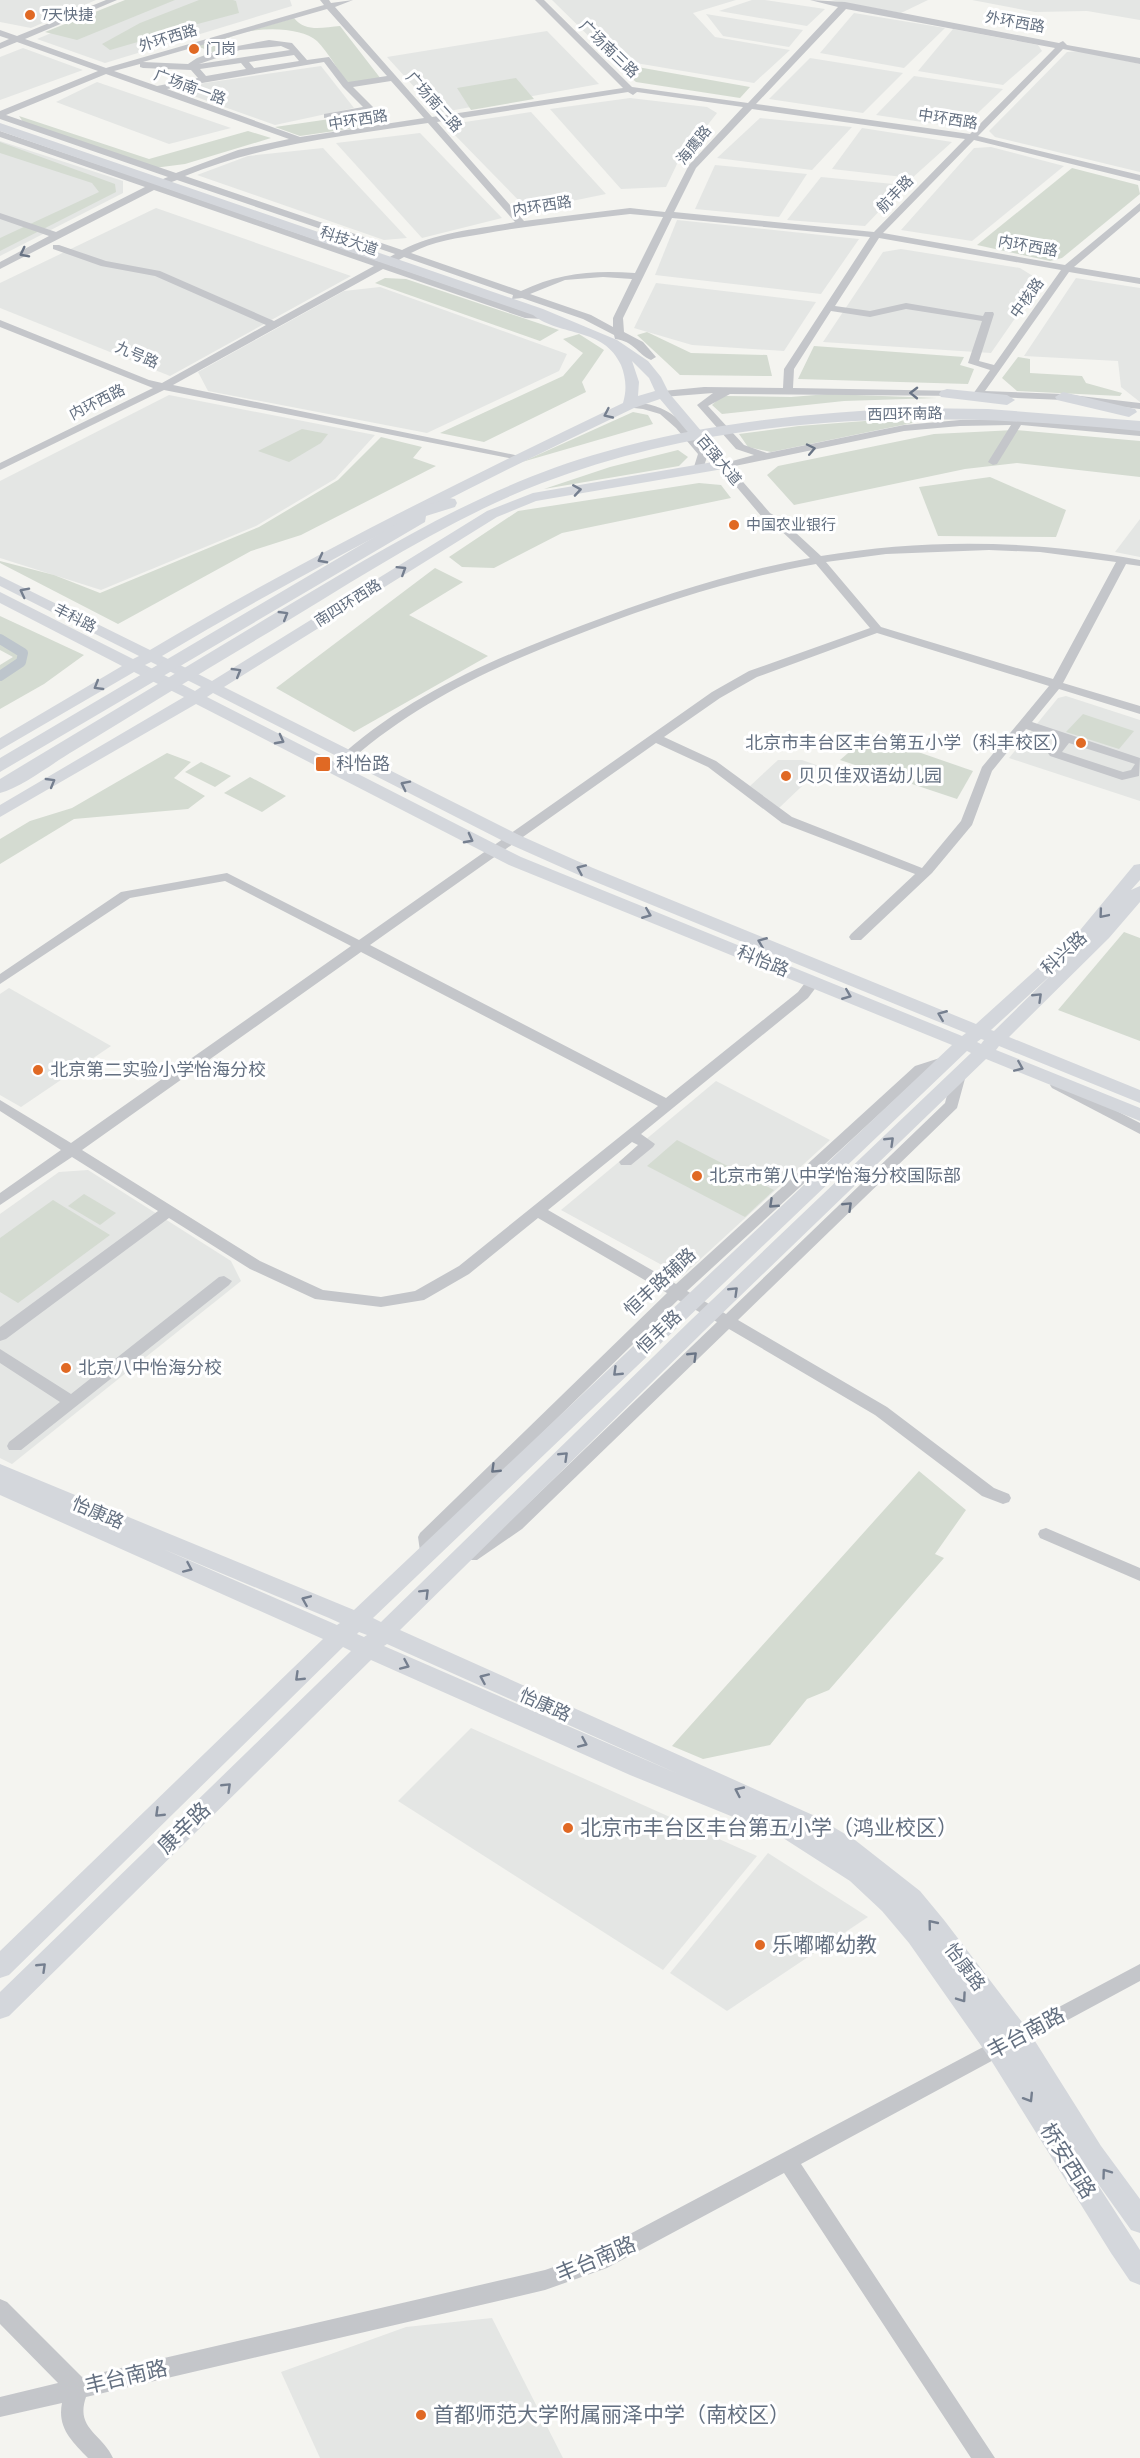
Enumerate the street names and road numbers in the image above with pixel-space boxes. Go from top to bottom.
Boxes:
street label: 外环西路 [984,8,1046,37]
street label: 广场南三路 [575,16,642,82]
street label: 外环西路 [137,21,200,56]
street label: 广场南一路 [151,66,228,109]
street label: 广场南二路 [401,68,466,137]
street label: 中环西路 [917,105,979,134]
street label: 中环西路 [327,106,389,135]
street label: 海鹰路 [673,122,716,169]
street label: 航丰路 [873,172,918,217]
street label: 内环西路 [511,192,573,221]
street label: 科技大道 [317,223,380,260]
street label: 内环西路 [997,232,1059,261]
street label: 中核路 [1006,275,1048,322]
street label: 九号路 [112,338,161,373]
street label: 内环西路 [66,380,128,425]
street label: 西四环南路 [867,404,943,425]
street label: 百强大道 [692,431,745,489]
street label: 南四环西路 [311,575,385,631]
street label: 丰科路 [50,600,99,637]
street label: 科兴路 [1037,927,1091,979]
street label: 科怡路 [734,942,792,981]
street label: 恒丰路辅路 [620,1244,700,1321]
street label: 恒丰路 [633,1306,686,1359]
street label: 怡康路 [69,1493,127,1534]
street label: 怡康路 [516,1685,574,1726]
street label: 康辛路 [153,1797,216,1859]
street label: 怡康路 [940,1939,989,1995]
street label: 丰台南路 [983,2003,1069,2064]
street label: 桥安西路 [1035,2119,1100,2204]
street label: 丰台南路 [553,2232,640,2287]
street label: 丰台南路 [82,2356,170,2399]

